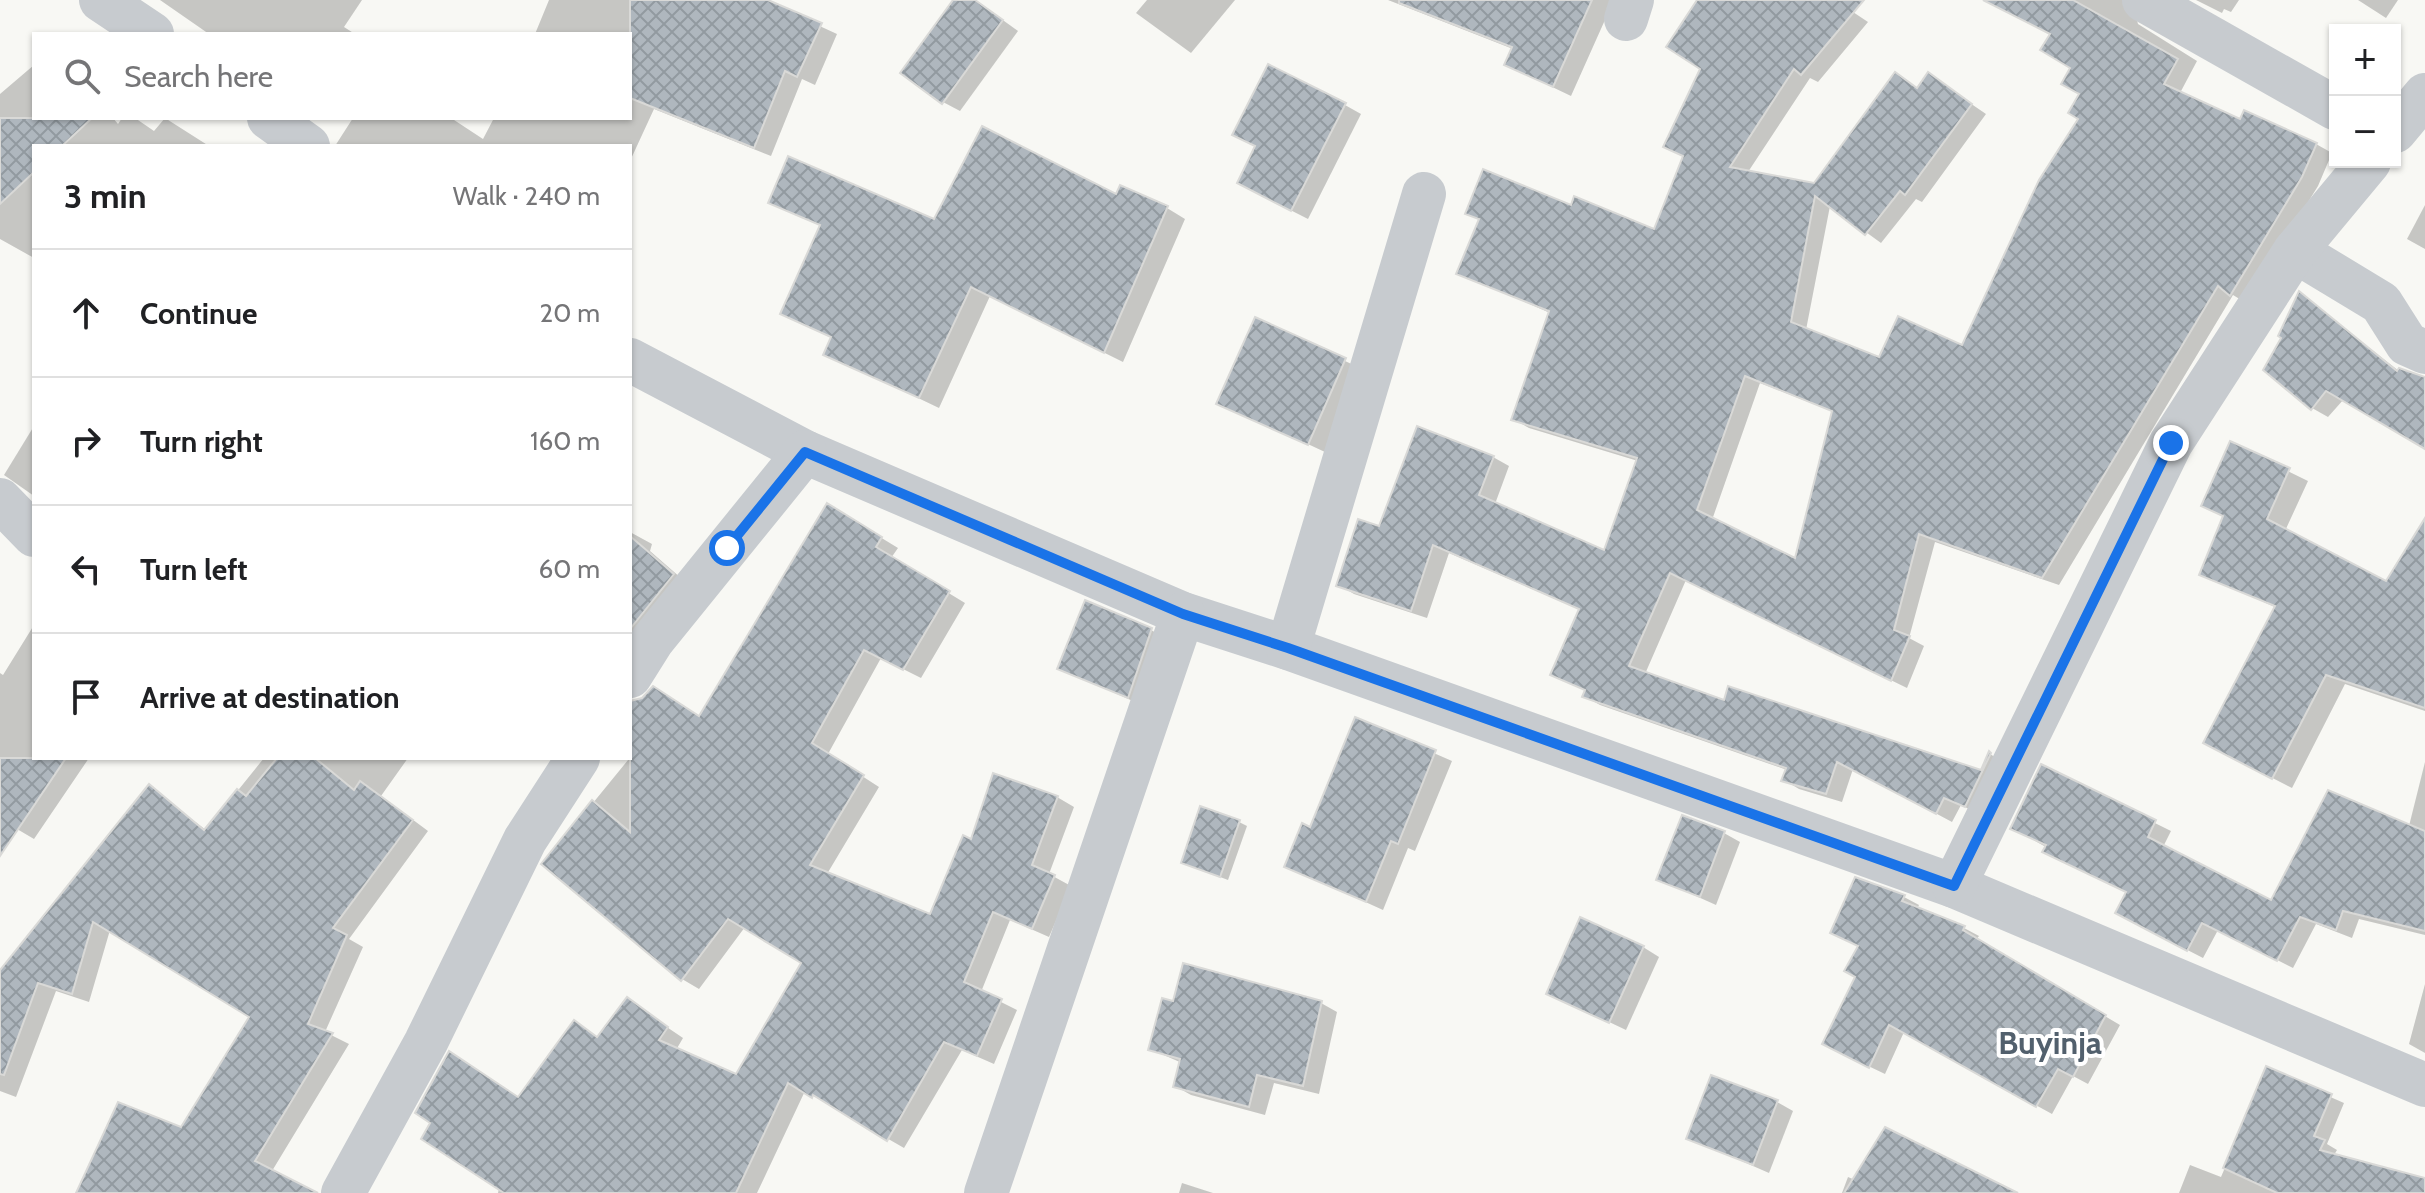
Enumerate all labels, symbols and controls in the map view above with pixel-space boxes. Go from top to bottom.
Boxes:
map controls [2329,24,2401,168]
button: + [2329,24,2401,96]
search box [32,32,632,120]
icon: search [60,54,104,98]
text: Search here [124,58,273,95]
button: − [2329,96,2401,168]
text: 3 min [64,175,146,217]
text: Walk · 240 m [453,180,600,212]
icon: ahead [64,291,108,335]
text: Continue [140,295,257,332]
text: 20 m [540,297,600,329]
icon: right [64,419,108,463]
text: Turn right [140,423,263,460]
text: 160 m [530,425,600,457]
route end [2153,425,2189,461]
route start [709,530,745,566]
icon: left [64,547,108,591]
text: Turn left [140,551,248,588]
text: 60 m [538,553,600,585]
icon: arrive [64,675,108,719]
text: Arrive at destination [140,679,400,716]
district label: Buyinja [1998,1023,2102,1062]

